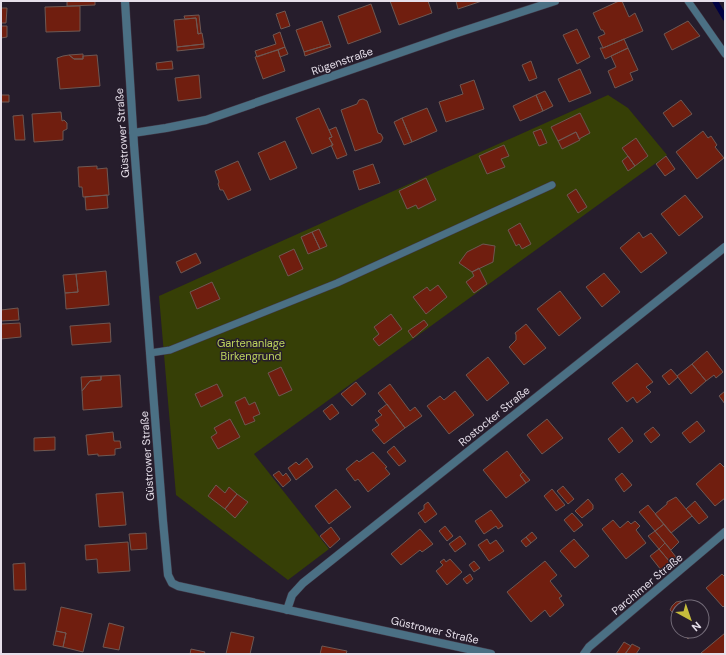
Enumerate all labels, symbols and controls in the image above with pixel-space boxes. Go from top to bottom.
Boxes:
street label: Rügenstraße [309,44,375,78]
street label: Güstrower Straße [112,88,132,178]
park label: Gartenanlage Birkengrund [217,336,285,363]
street label: Rostocker Straße [456,383,532,449]
street label: Güstrower Straße [137,411,157,501]
street label: Parchimer Straße [609,550,685,618]
north arrow [670,599,710,639]
street label: Güstrower Straße [390,613,480,647]
text: N [689,619,704,635]

